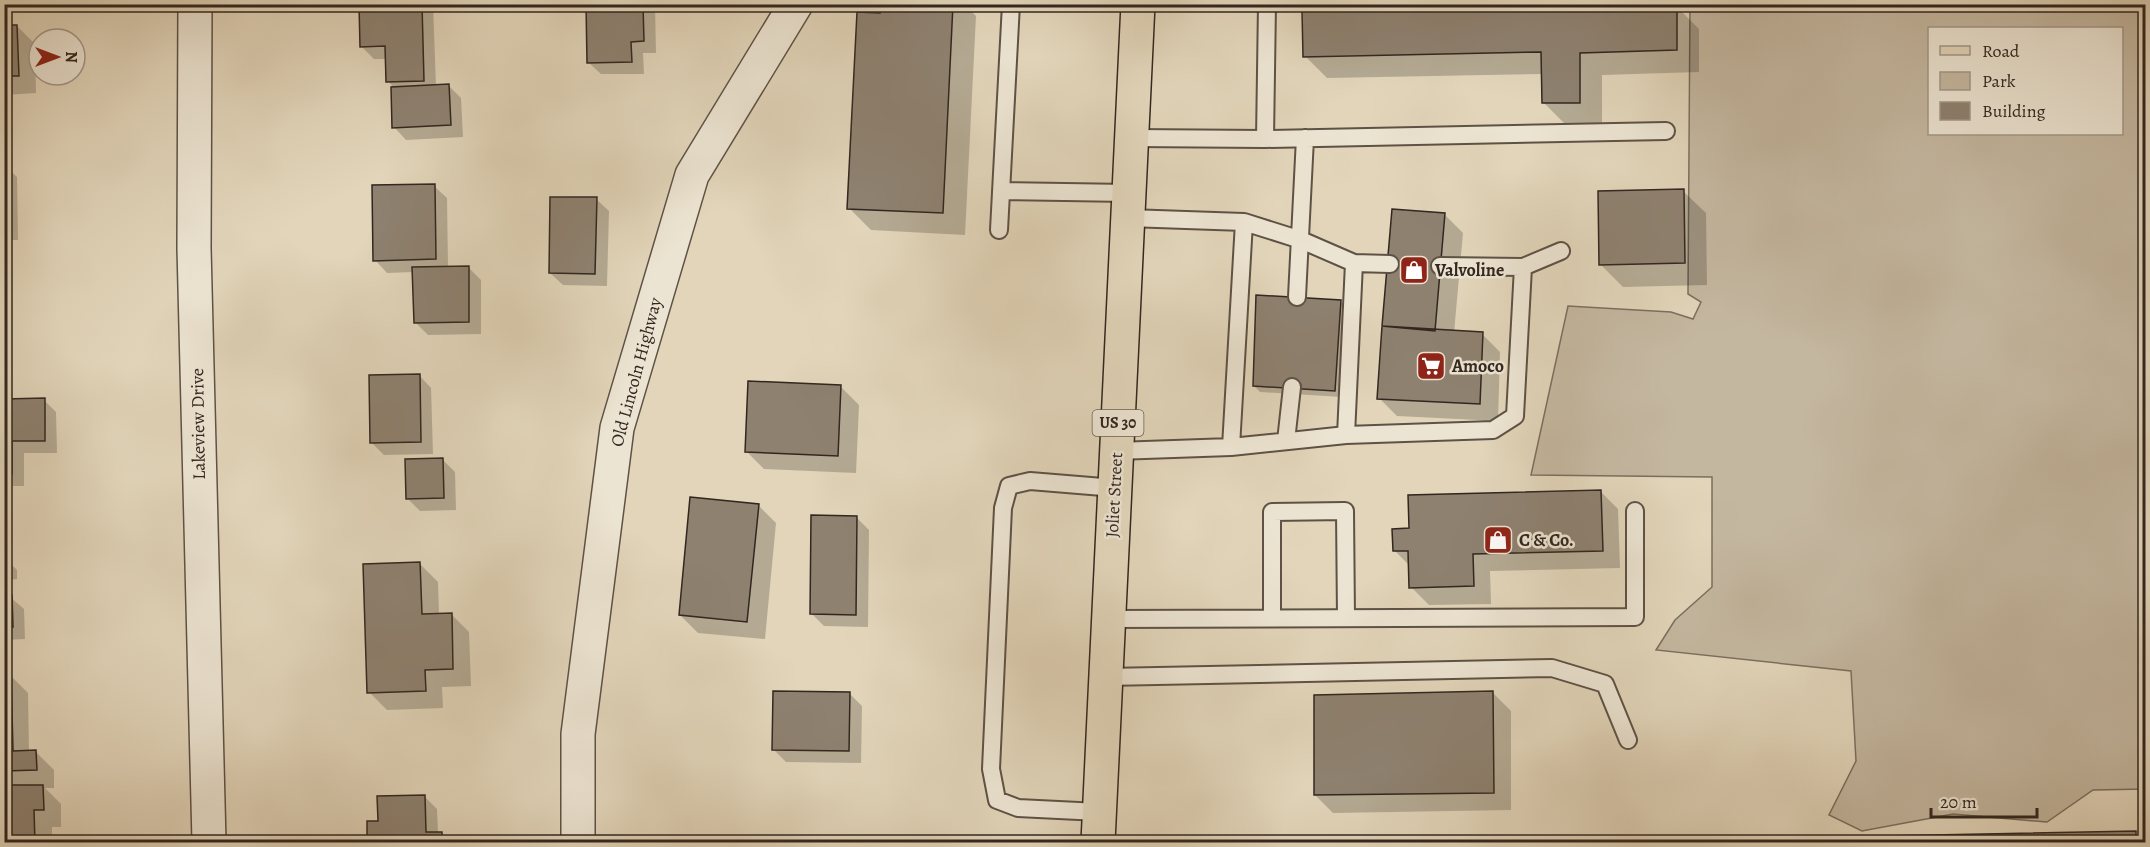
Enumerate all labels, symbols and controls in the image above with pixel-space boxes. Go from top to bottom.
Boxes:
north arrow [27,27,87,87]
legend [1928,27,2123,135]
text: Road [1982,39,2020,63]
text: N [60,51,82,63]
text: Park [1982,69,2016,93]
text: Building [1982,99,2046,123]
shop icon: Valvoline [1398,254,1430,286]
place label: Valvoline [1434,258,1504,282]
street label: Old Lincoln Highway [605,294,668,449]
supermarket icon: Amoco [1415,350,1447,382]
place label: Amoco [1451,354,1504,378]
street label: Lakeview Drive [185,368,211,480]
road number: US 30 [1092,410,1144,436]
street label: Joliet Street [1100,452,1128,538]
shop icon: C & Co. [1482,524,1514,556]
place label: C & Co. [1519,528,1574,552]
scale bar [1931,781,2038,819]
text: 20 m [1940,790,1977,814]

